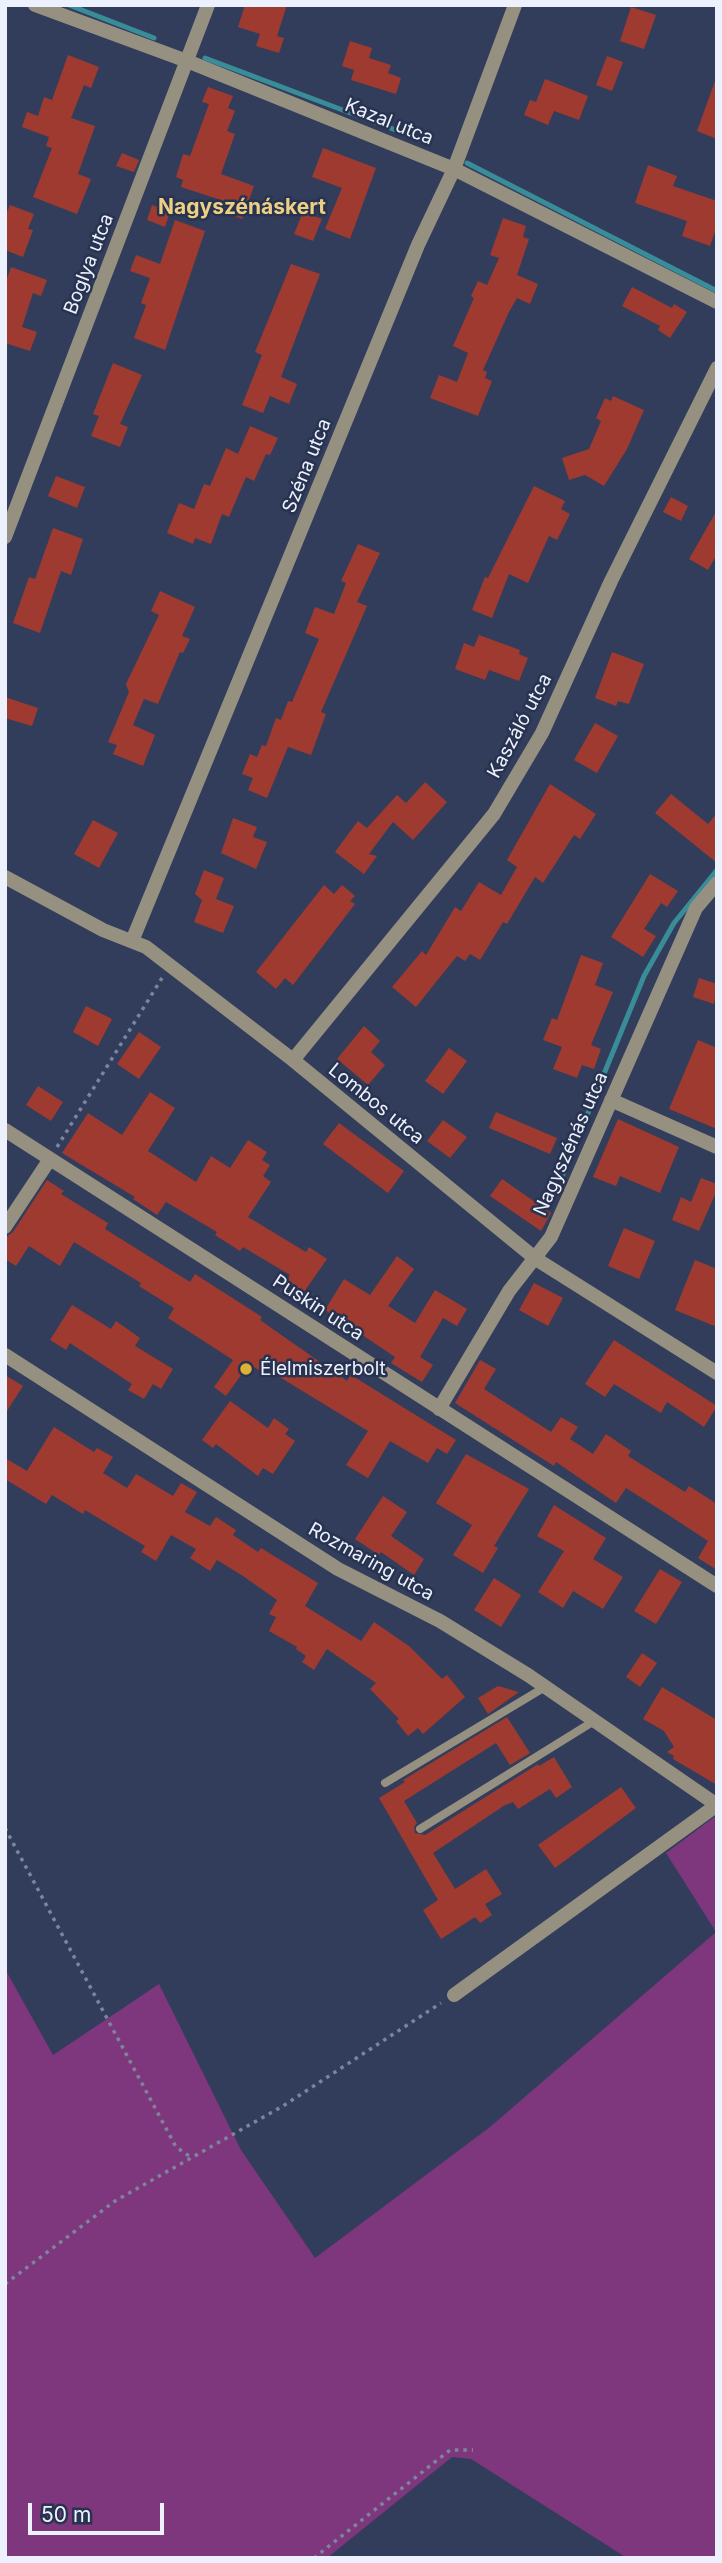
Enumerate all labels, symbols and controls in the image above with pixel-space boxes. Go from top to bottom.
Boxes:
street label: Kazal utca [341,94,437,150]
district label: Nagyszénáskert [158,195,326,221]
street label: Boglya utca [59,211,119,317]
street label: Széna utca [278,416,336,516]
street label: Kaszáló utca [483,670,557,782]
street label: Lombos utca [324,1059,428,1149]
street label: Nagyszénás utca [529,1069,613,1219]
street label: Puskin utca [268,1270,368,1346]
place label: Élelmiszerbolt [260,1358,386,1380]
marker: Élelmiszerbolt [238,1361,254,1377]
street label: Rozmaring utca [304,1518,438,1606]
scale bar [32,2490,168,2534]
text: 50 m [41,2502,91,2527]

